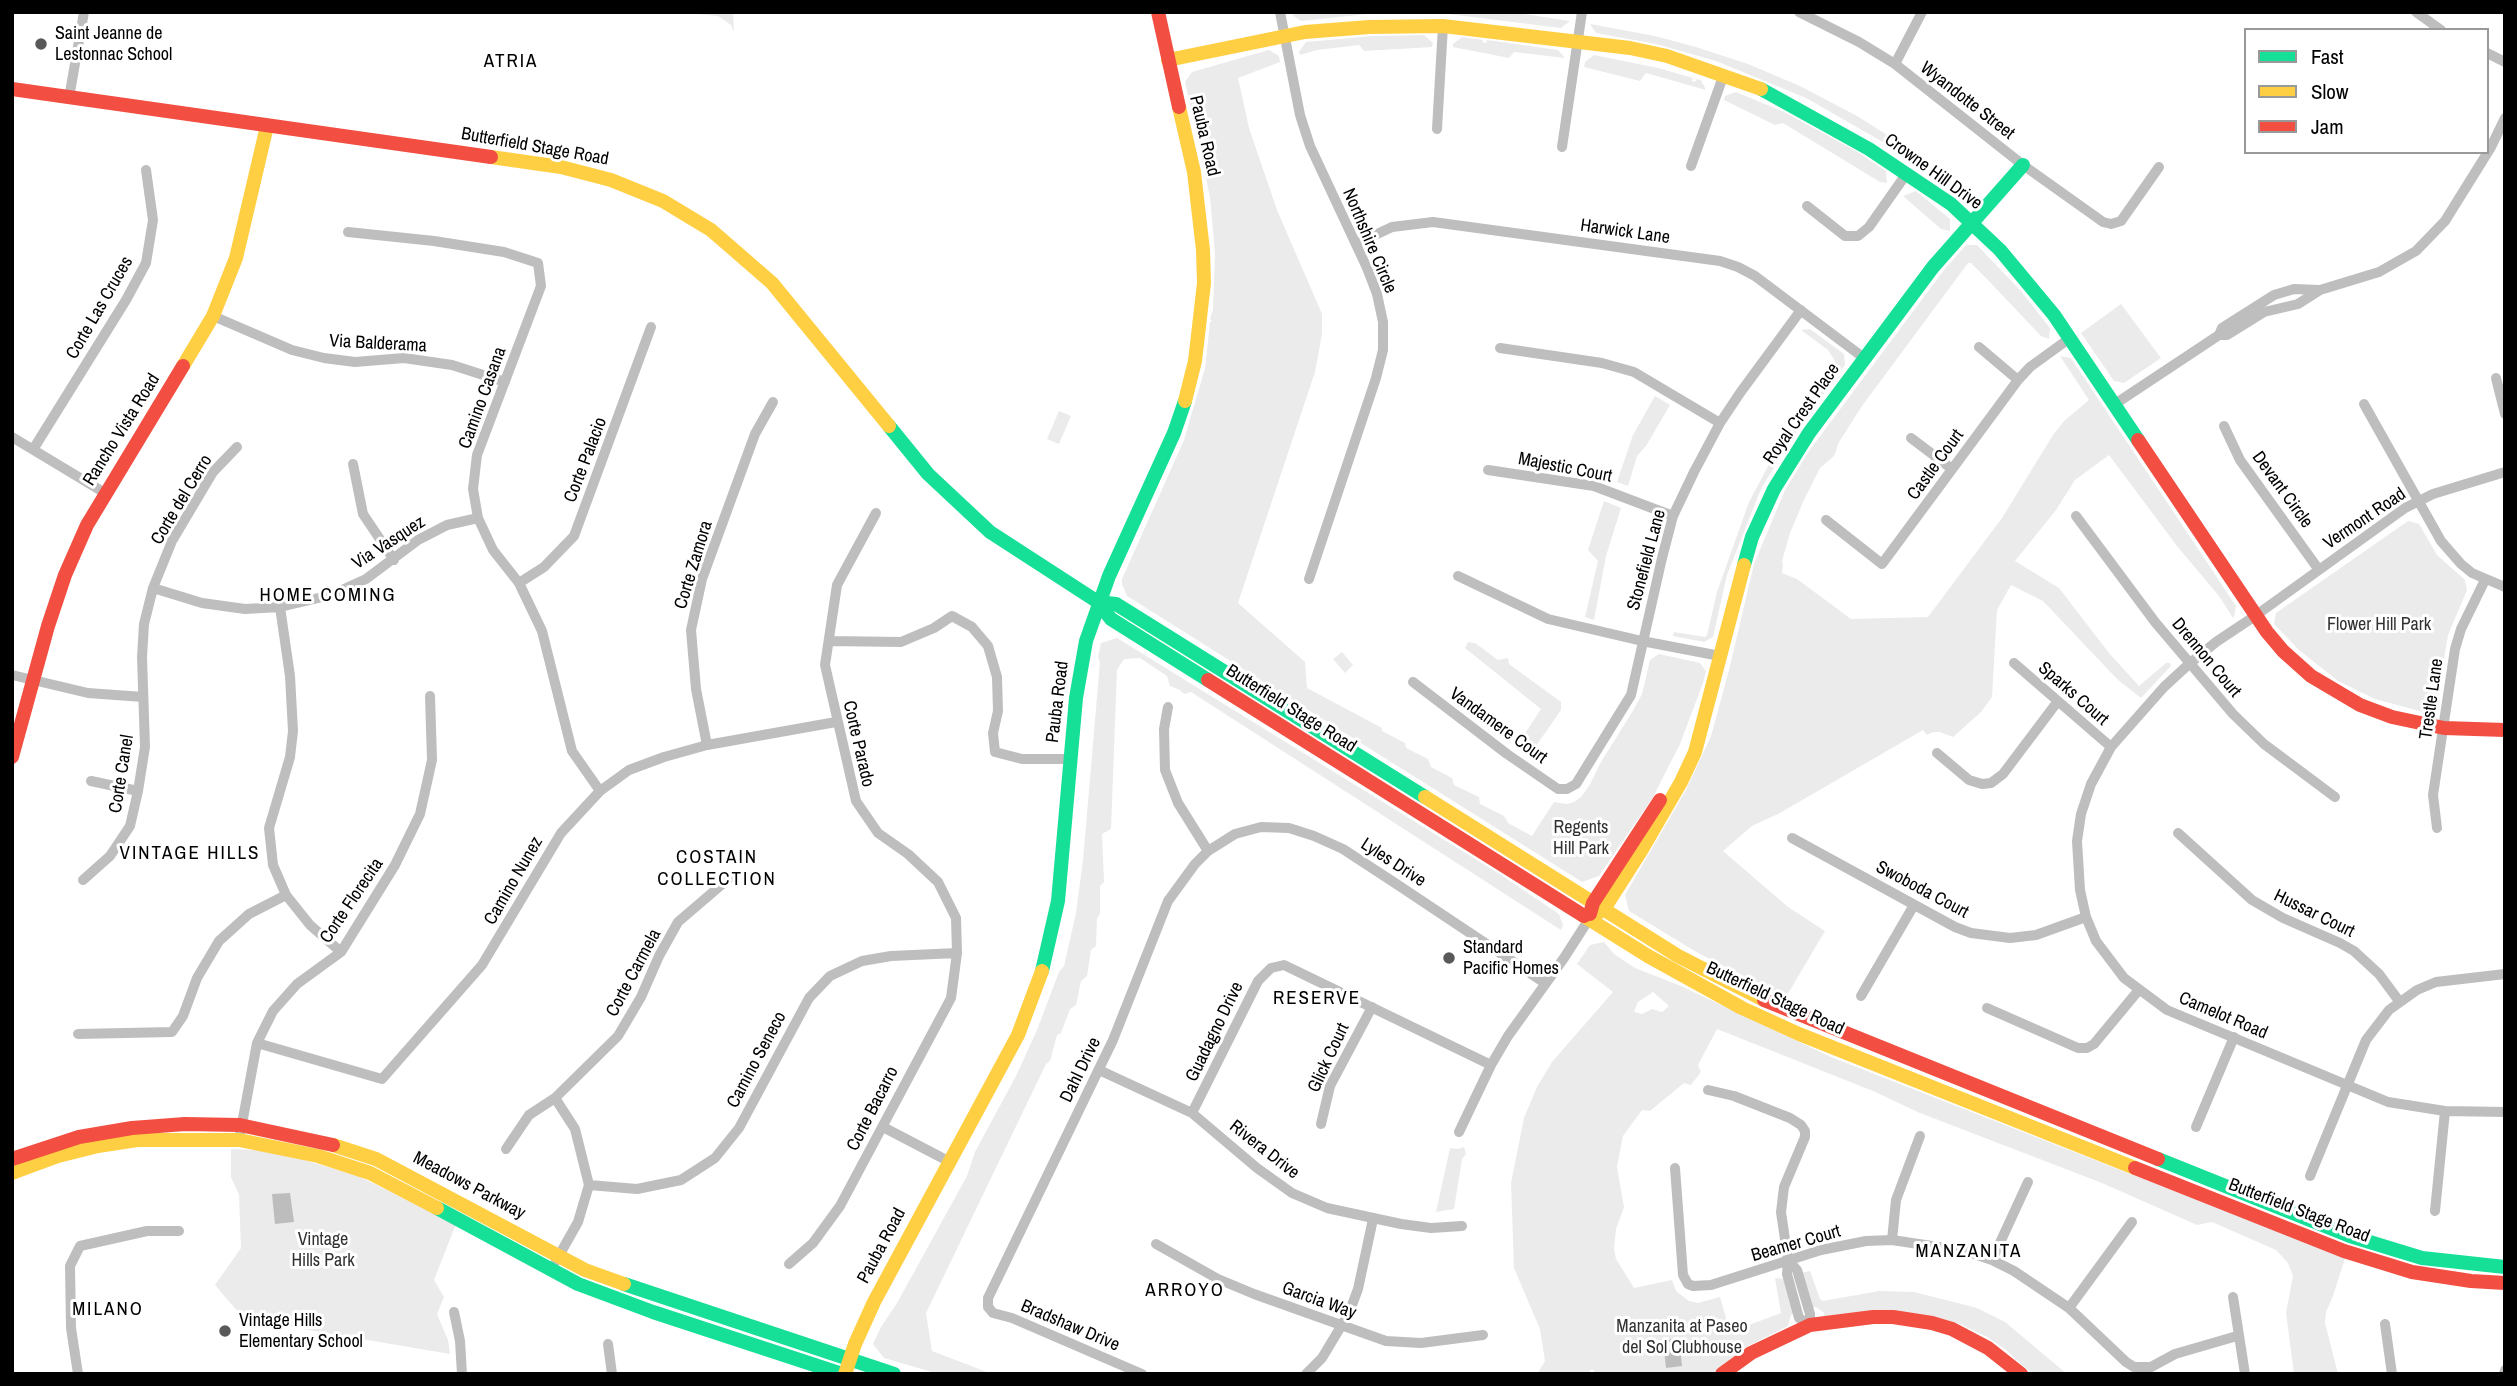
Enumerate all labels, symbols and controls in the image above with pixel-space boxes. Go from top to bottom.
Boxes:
place label: Saint Jeanne de Lestonnac School [55,23,172,66]
legend [2244,28,2489,154]
marker: Saint Jeanne de Lestonnac School [33,36,49,52]
text: Fast [2311,42,2344,71]
district label: ATRIA [484,51,538,73]
street label: Wyandotte Street [1915,57,2019,145]
text: Slow [2311,77,2348,106]
street label: Pauba Road [1184,94,1224,178]
text: Jam [2311,112,2344,141]
street label: Butterfield Stage Road [460,123,610,171]
street label: Crowne Hill Drive [1880,129,1986,215]
street label: Northshire Circle [1337,185,1401,297]
street label: Harwick Lane [1579,215,1671,249]
street label: Corte Las Cruces [62,253,138,363]
street label: Via Balderama [329,331,427,357]
street label: Camino Casana [455,344,511,452]
street label: Royal Crest Place [1759,359,1845,469]
street label: Rancho Vista Road [79,370,165,490]
street label: Corte Palacio [560,414,612,506]
street label: Castle Court [1903,425,1969,505]
street label: Devant Circle [2247,447,2317,533]
street label: Majestic Court [1516,448,1614,488]
street label: Corte del Cerro [147,451,217,549]
street label: Vermont Road [2320,484,2410,554]
street label: Stonefield Lane [1623,507,1671,613]
street label: Via Vasquez [349,512,429,574]
street label: Corte Zamora [670,518,718,612]
district label: HOME COMING [261,585,395,607]
street label: Drennon Court [2167,614,2245,702]
park label: Flower Hill Park [2327,614,2431,636]
street label: Trestle Lane [2416,657,2448,741]
street label: Sparks Court [2033,658,2113,730]
street label: Pauba Road [1042,660,1074,744]
street label: Butterfield Stage Road [1222,660,1360,758]
street label: Vandamere Court [1445,683,1551,769]
street label: Corte Parado [838,699,878,789]
street label: Corte Canel [105,733,139,815]
park label: Regents Hill Park [1553,817,1609,860]
street label: Camino Nunez [480,833,548,929]
street label: Lyles Drive [1356,834,1430,892]
district label: VINTAGE HILLS [121,843,259,865]
district label: COSTAIN COLLECTION [658,847,776,891]
street label: Corte Florecita [316,854,388,948]
street label: Swoboda Court [1872,857,1972,923]
street label: Hussar Court [2270,885,2358,943]
street label: Corte Carmela [602,926,666,1020]
place label: Standard Pacific Homes [1463,937,1559,979]
marker: Standard Pacific Homes [1441,950,1457,966]
street label: Butterfield Stage Road [1703,958,1847,1040]
street label: Guadagno Drive [1182,979,1248,1085]
district label: RESERVE [1274,988,1360,1010]
street label: Camelot Road [2175,988,2271,1044]
street label: Camino Seneco [723,1008,791,1112]
street label: Glick Court [1304,1020,1354,1096]
street label: Dahl Drive [1056,1034,1106,1106]
street label: Corte Bacarro [843,1063,903,1155]
street label: Rivera Drive [1225,1116,1303,1184]
street label: Meadows Parkway [409,1147,529,1225]
street label: Butterfield Stage Road [2225,1174,2373,1248]
street label: Pauba Road [853,1205,911,1287]
street label: Beamer Court [1749,1221,1843,1267]
park label: Vintage Hills Park [291,1229,355,1272]
district label: MANZANITA [1917,1241,2021,1263]
street label: Garcia Way [1279,1278,1359,1324]
district label: ARROYO [1146,1280,1224,1302]
street label: Bradshaw Drive [1017,1296,1123,1356]
district label: MILANO [73,1299,143,1321]
place label: Vintage Hills Elementary School [239,1310,363,1352]
park label: Manzanita at Paseo del Sol Clubhouse [1616,1316,1748,1358]
marker: Vintage Hills Elementary School [217,1323,233,1339]

